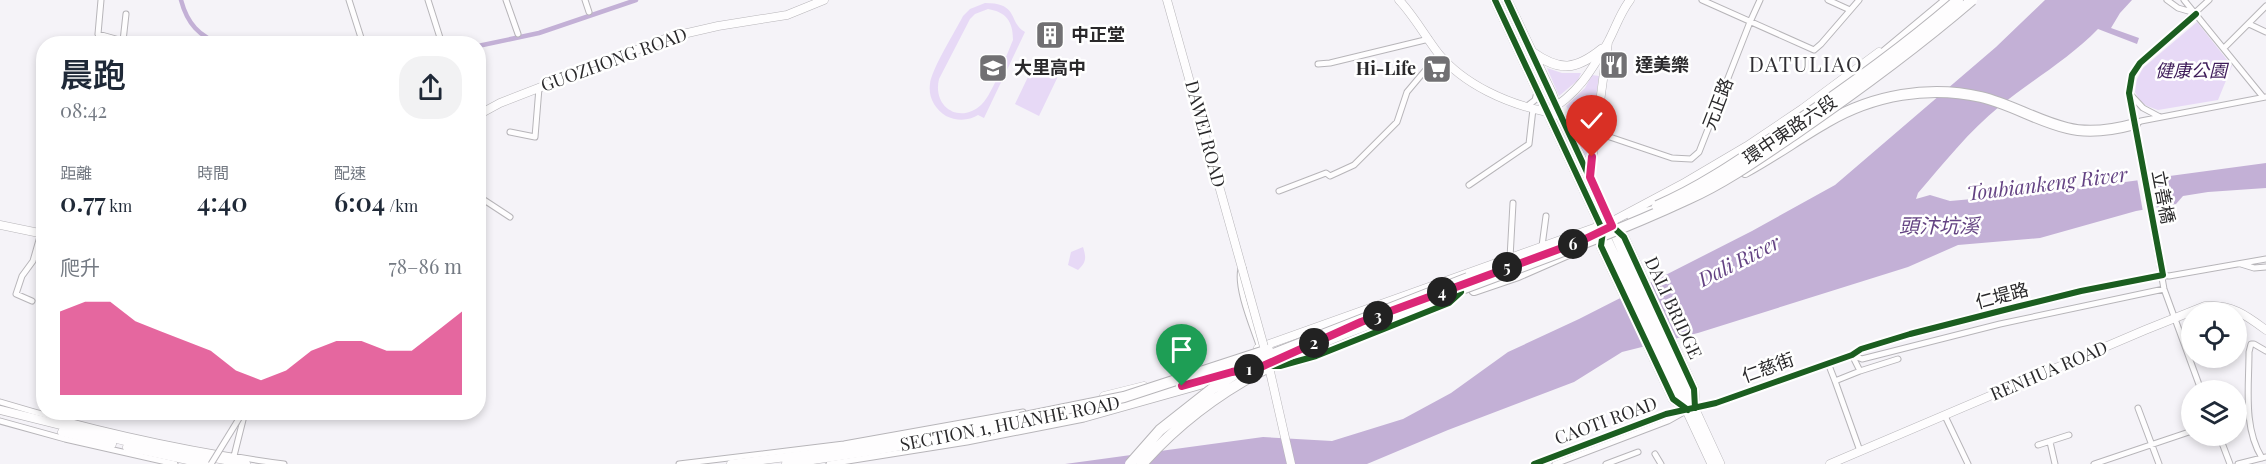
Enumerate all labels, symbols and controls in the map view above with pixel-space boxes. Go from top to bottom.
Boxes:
building icon: 中正堂 [1034,19,1066,51]
street label: GUOZHONG ROAD [537,21,690,97]
place label: 中正堂 [1071,22,1125,46]
restaurant icon: 達美樂 [1598,49,1630,81]
district label: DATULIAO [1749,49,1863,77]
text: 晨跑 [60,51,126,95]
school or university icon: 大里高中 [977,52,1009,84]
place label: 達美樂 [1635,52,1689,76]
supermarket icon: Hi-Life [1421,53,1453,85]
place label: 大里高中 [1014,55,1086,79]
button: share [399,56,462,119]
place label: Hi-Life [1356,56,1416,80]
park label: 健康公園 [2155,58,2230,82]
street label: 元正路 [1696,74,1738,133]
street label: DAWEI ROAD [1180,78,1232,190]
street label: 環中東路六段 [1738,89,1841,169]
pin [1566,95,1617,157]
text: 08:42 [60,96,107,123]
icon: check [1575,104,1608,137]
water label: Toubiankeng River [1965,159,2130,206]
text: 距離 [60,162,92,183]
text: 時間 [197,162,229,183]
text: 配速 [334,162,366,183]
street label: 立善橋 [2147,168,2181,226]
text: 0.77 [60,184,106,219]
text: 4:40 [197,184,248,219]
text: 6:04 [334,184,385,219]
text: km [106,195,132,216]
text: /km [385,195,418,216]
water label: 頭汴坑溪 [1899,211,1982,238]
water label: Dali River [1692,227,1785,292]
pin: 6 [1558,229,1588,259]
text: 6 [1569,233,1577,254]
text: 78–86 m [389,252,462,279]
pin: 5 [1492,252,1522,282]
text: 爬升 [60,253,100,280]
street label: DALI BRIDGE [1640,253,1708,363]
text: 5 [1503,256,1511,277]
street label: 仁堤路 [1973,276,2031,314]
pin: 4 [1427,277,1457,307]
text: 4 [1438,281,1446,302]
pin: 3 [1363,301,1393,331]
map controls [2181,302,2247,446]
button: locate [2181,302,2247,368]
text: 3 [1374,305,1382,326]
pin [1156,324,1207,386]
pin: 2 [1299,328,1329,358]
text: 2 [1310,332,1318,353]
icon: arrive [1165,333,1198,366]
street label: RENHUA ROAD [1986,335,2111,406]
street label: 仁慈街 [1738,347,1797,388]
pin: 1 [1234,354,1264,384]
text: 1 [1246,358,1252,379]
button: layers [2181,380,2247,446]
street label: SECTION 1, HUANHE ROAD [898,390,1122,456]
street label: CAOTI ROAD [1551,390,1660,450]

